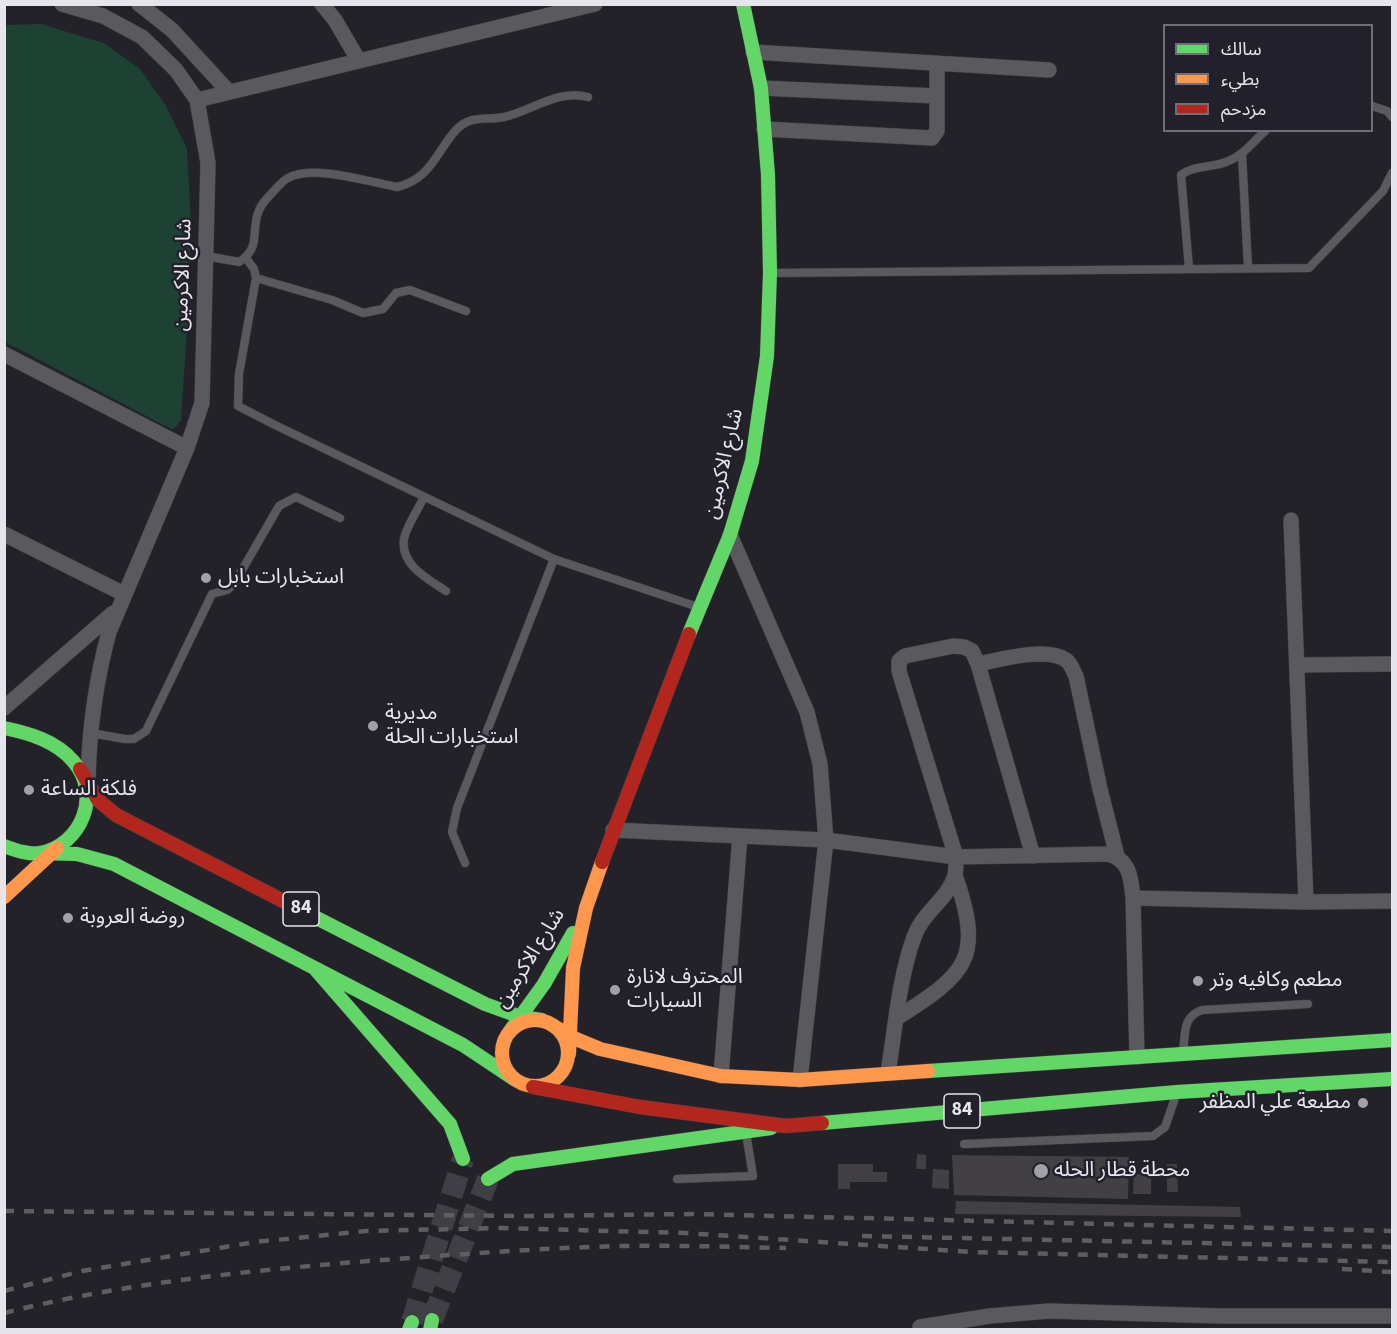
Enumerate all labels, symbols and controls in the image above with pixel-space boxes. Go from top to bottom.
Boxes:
legend [1163,24,1373,132]
text: سالك [1221,37,1262,62]
text: بطيء [1221,67,1259,92]
text: مزدحم [1221,97,1266,122]
street label: شارع الاكرمين [169,218,199,332]
street label: شارع الاكرمين [700,406,750,522]
place label: استخبارات بابل [218,565,344,591]
marker: استخبارات بابل [199,571,213,585]
place label: مديرية استخبارات الحلة [385,701,519,751]
marker: مديرية استخبارات الحلة [366,719,380,733]
place label: فلكة الساعة [41,777,137,803]
marker: فلكة الساعة [22,783,36,797]
road number: 84 [283,892,319,926]
place label: روضة العروبة [80,905,185,931]
street label: شارع الاكرمين [490,905,572,1013]
marker: روضة العروبة [61,911,75,925]
place label: المحترف لانارة السيارات [627,965,743,1015]
place label: مطعم وكافيه وتر [1210,968,1343,994]
marker: مطعم وكافيه وتر [1191,974,1205,988]
marker: المحترف لانارة السيارات [608,983,622,997]
place label: مطبعة علي المظفر [1200,1090,1351,1116]
road number: 84 [944,1094,980,1128]
marker: مطبعة علي المظفر [1356,1096,1370,1110]
place label: محطة قطار الحله [1054,1158,1190,1184]
marker: محطة قطار الحله [1032,1162,1050,1180]

